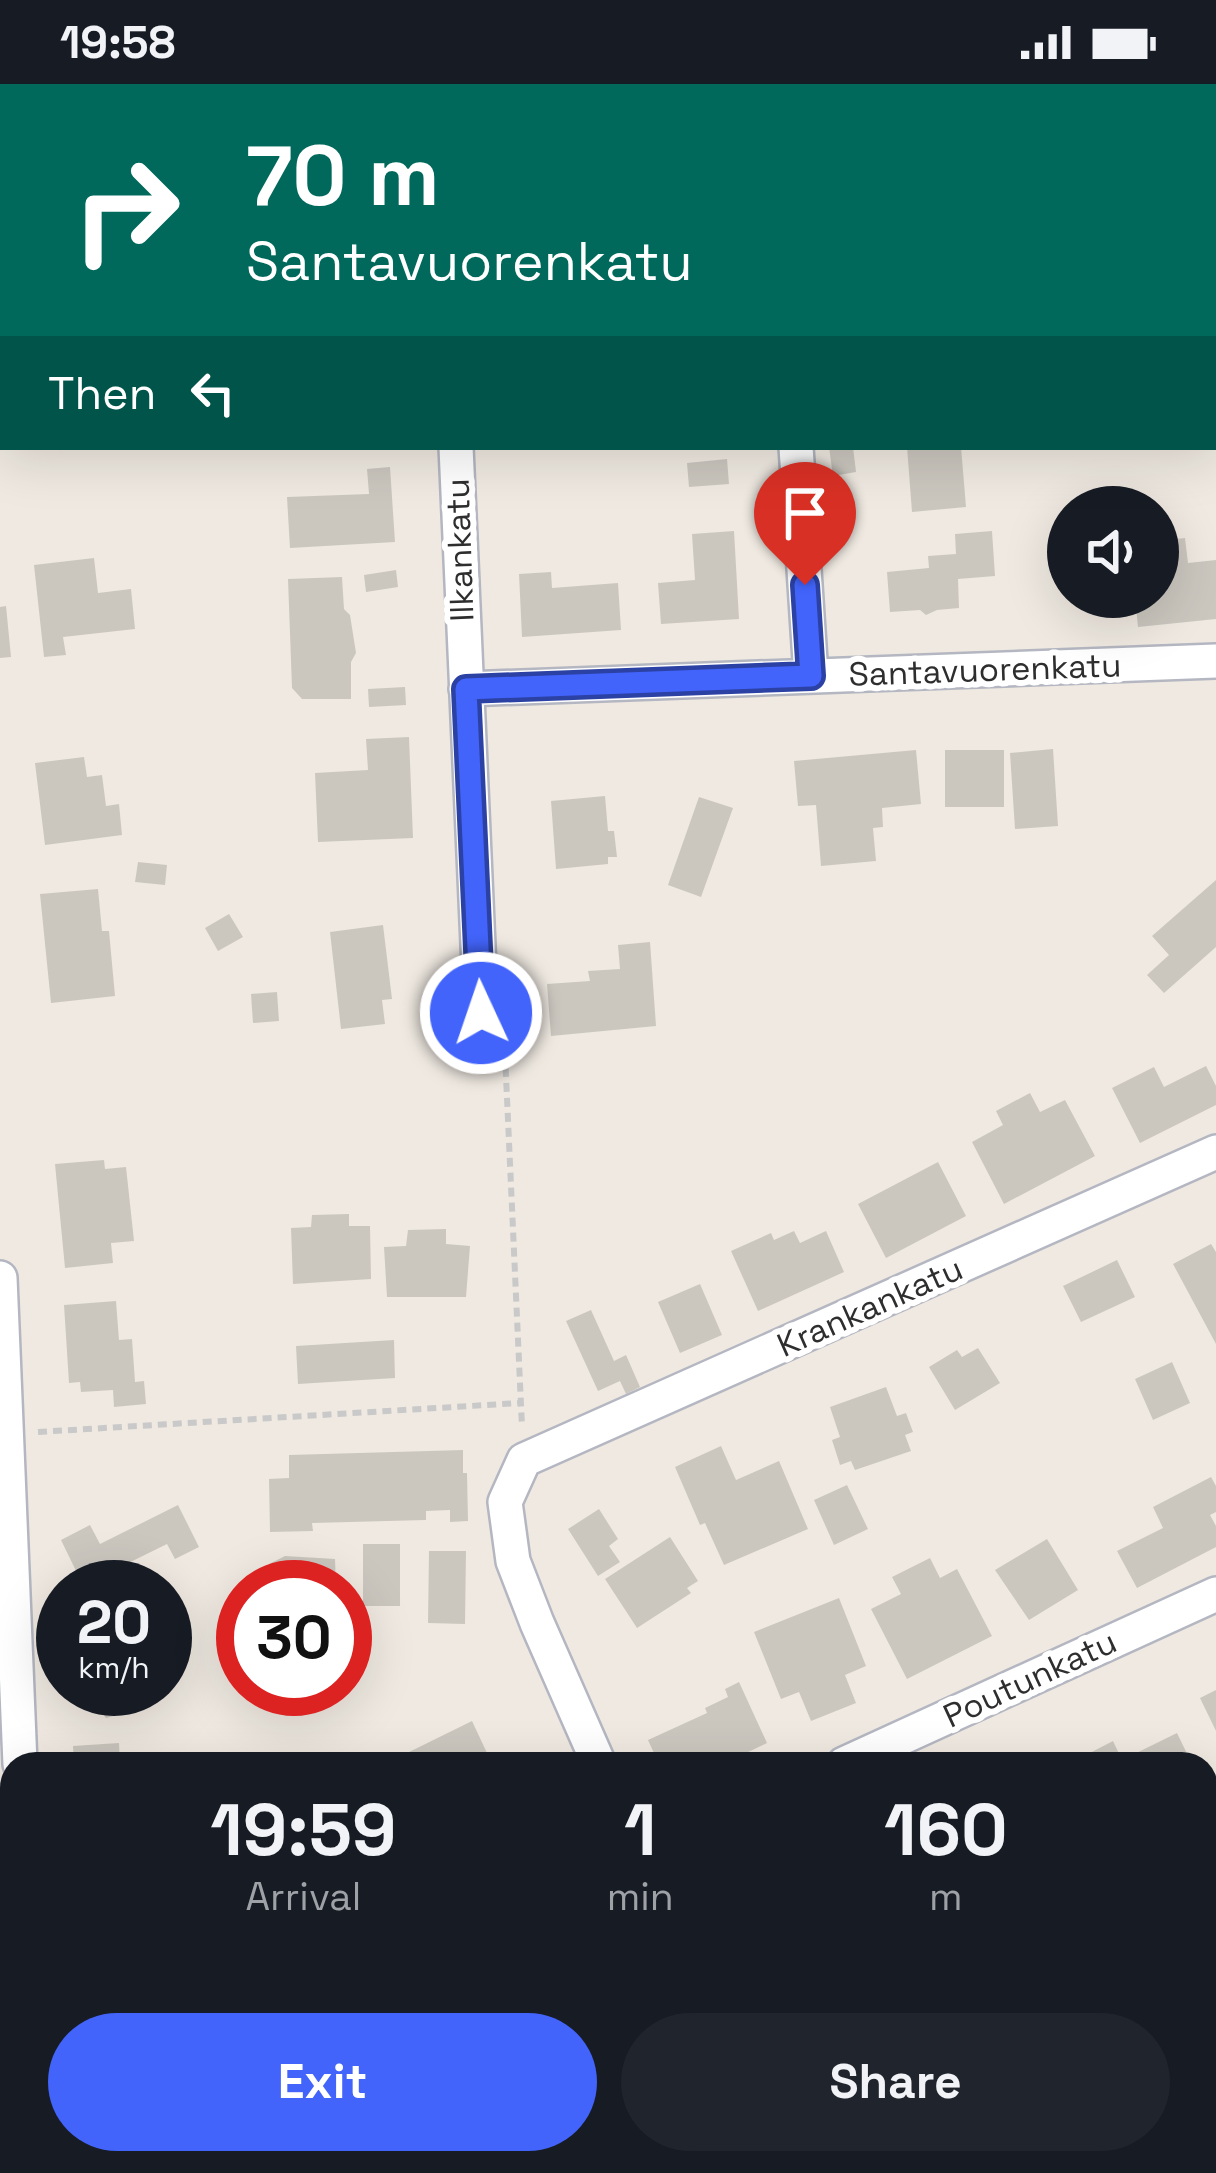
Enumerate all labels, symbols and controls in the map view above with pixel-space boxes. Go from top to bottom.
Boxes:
text: 19:58 [60,14,176,71]
text: 70 m [246,122,440,230]
icon: right [48,132,204,288]
text: Santavuorenkatu [246,227,692,296]
icon: left [180,360,246,426]
text: Then [48,365,156,422]
pin [754,462,856,585]
street label: Ilkankatu [437,478,483,622]
icon: arrive [772,480,838,546]
map controls [1047,486,1179,618]
button: sound [1047,486,1179,618]
street label: Santavuorenkatu [848,644,1122,696]
position arrow [418,950,544,1076]
street label: Krankankatu [771,1247,969,1367]
speed limit sign: 30 [216,1560,372,1716]
text: 20 [77,1584,151,1661]
street label: Poutunkatu [937,1621,1123,1737]
text: km/h [78,1648,150,1687]
text: 19:59 [210,1784,396,1876]
text: 1 [624,1784,657,1876]
text: 160 [884,1784,1008,1876]
text: Arrival [245,1872,361,1921]
text: min [607,1872,674,1921]
text: m [929,1872,963,1921]
button: Exit [48,2013,597,2151]
button: Share [621,2013,1170,2151]

